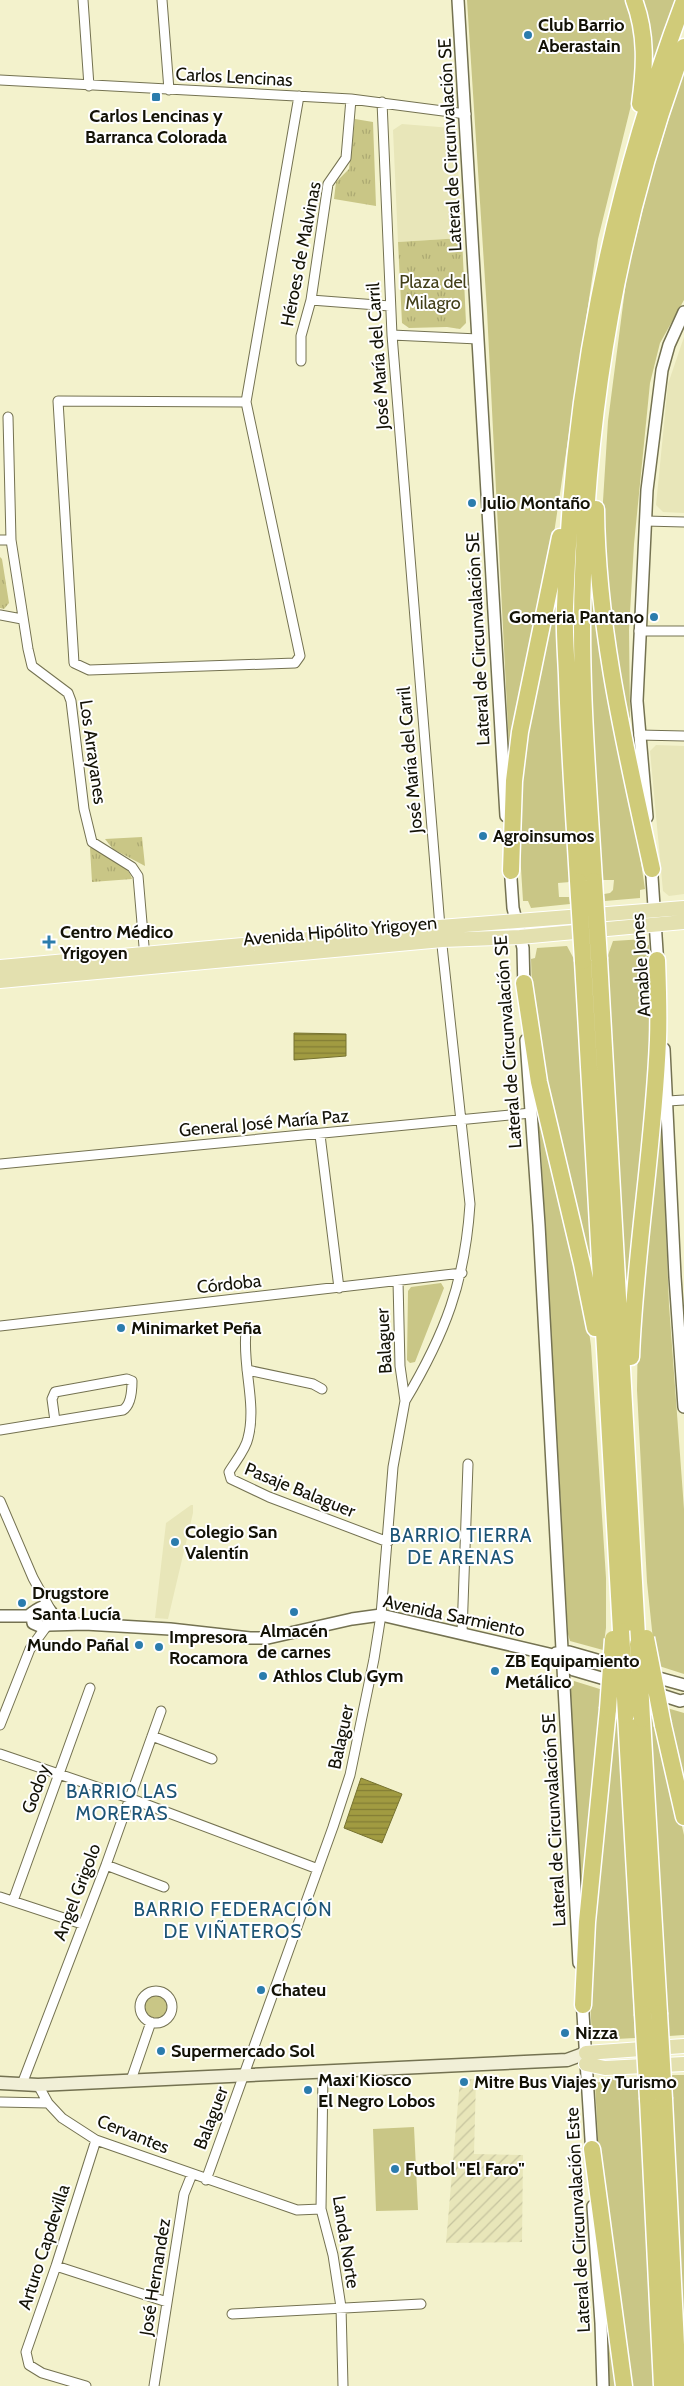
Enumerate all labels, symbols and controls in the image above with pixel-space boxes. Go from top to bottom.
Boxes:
place label: Club Barrio Aberastain [538,14,625,57]
marker: Club Barrio Aberastain [522,29,534,41]
street label: Lateral de Circunvalación SE [433,38,467,252]
street label: Carlos Lencinas [175,63,293,91]
marker: Carlos Lencinas y Barranca Colorada [150,91,162,103]
place label: Carlos Lencinas y Barranca Colorada [85,105,227,148]
street label: Héroes de Malvinas [276,180,326,328]
park label: Plaza del Milagro [399,271,468,314]
street label: José María del Carril [362,281,394,431]
place label: Julio Montaño [481,492,590,514]
marker: Julio Montaño [466,497,478,509]
street label: Lateral de Circunvalación SE [461,532,495,746]
place label: Gomeria Pantano [509,606,644,628]
marker: Gomeria Pantano [648,611,660,623]
street label: José María del Carril [393,685,427,835]
street label: Los Arrayanes [75,698,111,806]
place label: Agroinsumos [493,825,595,847]
marker: Agroinsumos [477,830,489,842]
street label: Avenida Hipólito Yrigoyen [242,912,438,950]
street label: Amable Jones [626,912,656,1018]
place label: Centro Médico Yrigoyen [59,921,173,964]
marker: Centro Médico Yrigoyen [42,935,56,949]
street label: Lateral de Circunvalación SE [490,935,526,1149]
street label: General José María Paz [178,1105,350,1141]
street label: Córdoba [196,1270,263,1298]
street label: Balaguer [371,1307,397,1374]
place label: Minimarket Peña [131,1317,262,1339]
marker: Minimarket Peña [115,1322,127,1334]
street label: Pasaje Balaguer [241,1458,359,1522]
place label: Colegio San Valentín [185,1521,277,1564]
district label: BARRIO TIERRA DE ARENAS [390,1524,532,1569]
marker: Colegio San Valentín [169,1536,181,1548]
place label: Drugstore Santa Lucía [32,1582,121,1625]
street label: Avenida Sarmiento [381,1590,527,1642]
marker: Drugstore Santa Lucía [16,1597,28,1609]
marker: Almacén de carnes [288,1606,300,1618]
place label: Almacén de carnes [257,1620,331,1663]
place label: Impresora Rocamora [169,1626,248,1669]
place label: Mundo Pañal [27,1634,129,1656]
marker: Mundo Pañal [133,1639,145,1651]
marker: Impresora Rocamora [153,1641,165,1653]
place label: ZB Equipamiento Metálico [505,1650,640,1693]
place label: Athlos Club Gym [273,1665,403,1687]
marker: ZB Equipamiento Metálico [489,1665,501,1677]
marker: Athlos Club Gym [257,1670,269,1682]
street label: Balaguer [323,1702,359,1771]
street label: Lateral de Circunvalación SE [537,1713,571,1927]
street label: Godoy [17,1761,55,1817]
district label: BARRIO LAS MORERAS [66,1780,178,1825]
street label: Angel Grigolo [48,1840,106,1944]
district label: BARRIO FEDERACIÓN DE VIÑATEROS [133,1897,333,1943]
place label: Chateu [271,1979,326,2001]
marker: Chateu [255,1984,267,1996]
place label: Nizza [575,2022,618,2044]
marker: Nizza [559,2027,571,2039]
place label: Supermercado Sol [171,2040,315,2062]
marker: Supermercado Sol [155,2045,167,2057]
place label: Maxi Kiosco El Negro Lobos [318,2069,436,2112]
place label: Mitre Bus Viajes y Turismo [474,2071,677,2093]
marker: Mitre Bus Viajes y Turismo [458,2076,470,2088]
street label: Balaguer [189,2083,233,2153]
marker: Maxi Kiosco El Negro Lobos [302,2084,314,2096]
street label: Lateral de Circunvalación Este [561,2107,595,2333]
street label: Cervantes [94,2110,172,2158]
place label: Futbol "El Faro" [405,2158,525,2180]
marker: Futbol "El Faro" [389,2163,401,2175]
street label: Arturo Capdevilla [13,2181,75,2312]
street label: Landa Norte [328,2194,364,2290]
street label: José Hernandez [135,2216,175,2338]

